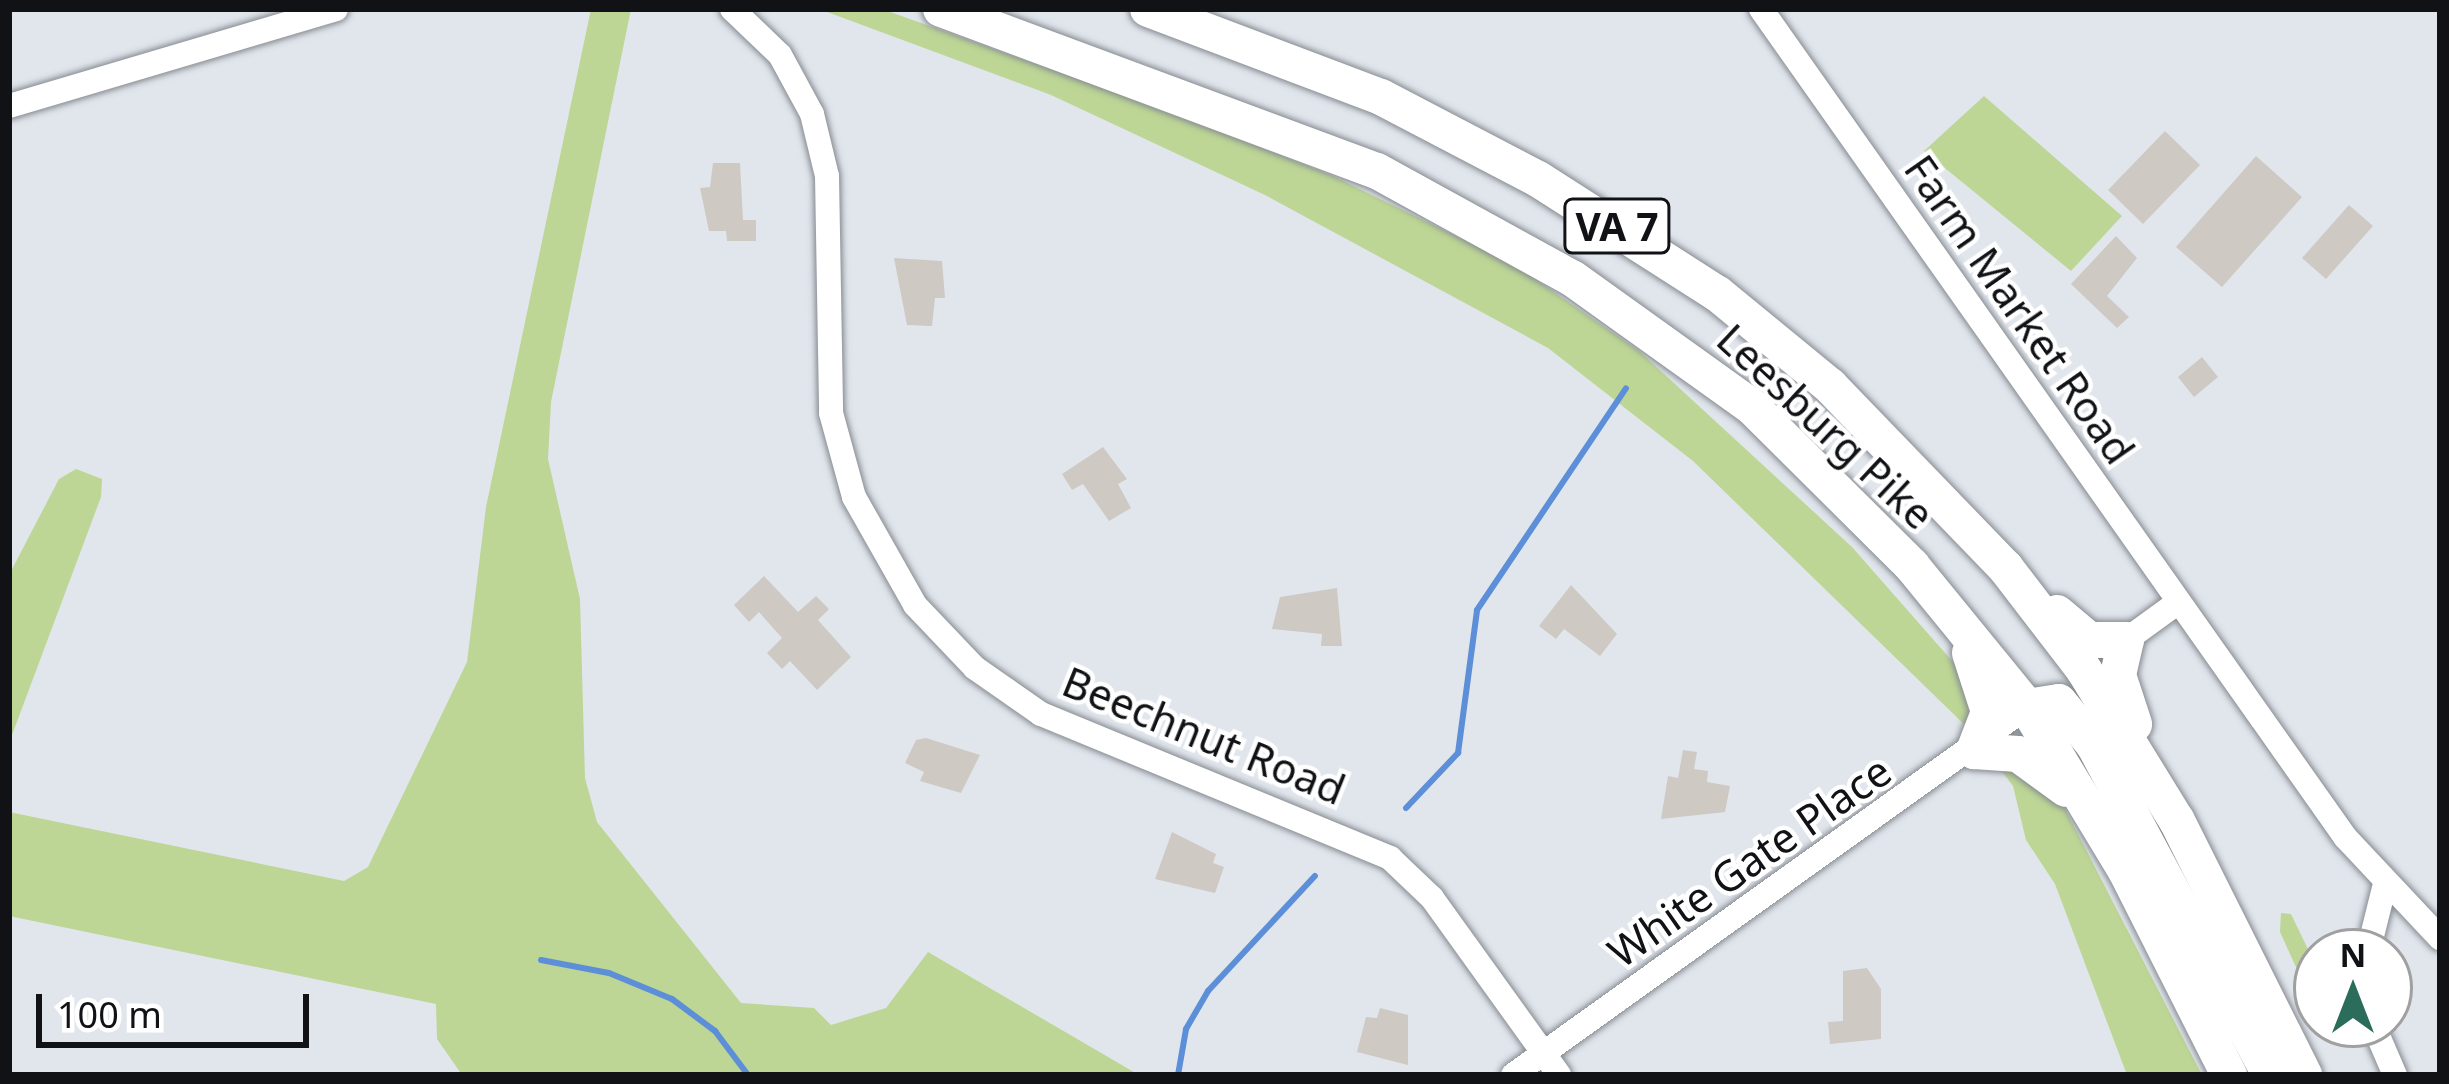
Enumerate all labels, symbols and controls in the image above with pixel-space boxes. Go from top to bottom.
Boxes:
street label: Farm Market Road [1895,145,2145,473]
road number: VA 7 [1563,193,1671,259]
street label: Leesburg Pike [1707,313,1945,539]
street label: Beechnut Road [1056,655,1352,815]
street label: White Gate Place [1598,745,1900,977]
north arrow [2293,928,2413,1048]
text: N [2340,932,2366,977]
scale bar [42,970,315,1044]
text: 100 m [57,990,162,1039]

